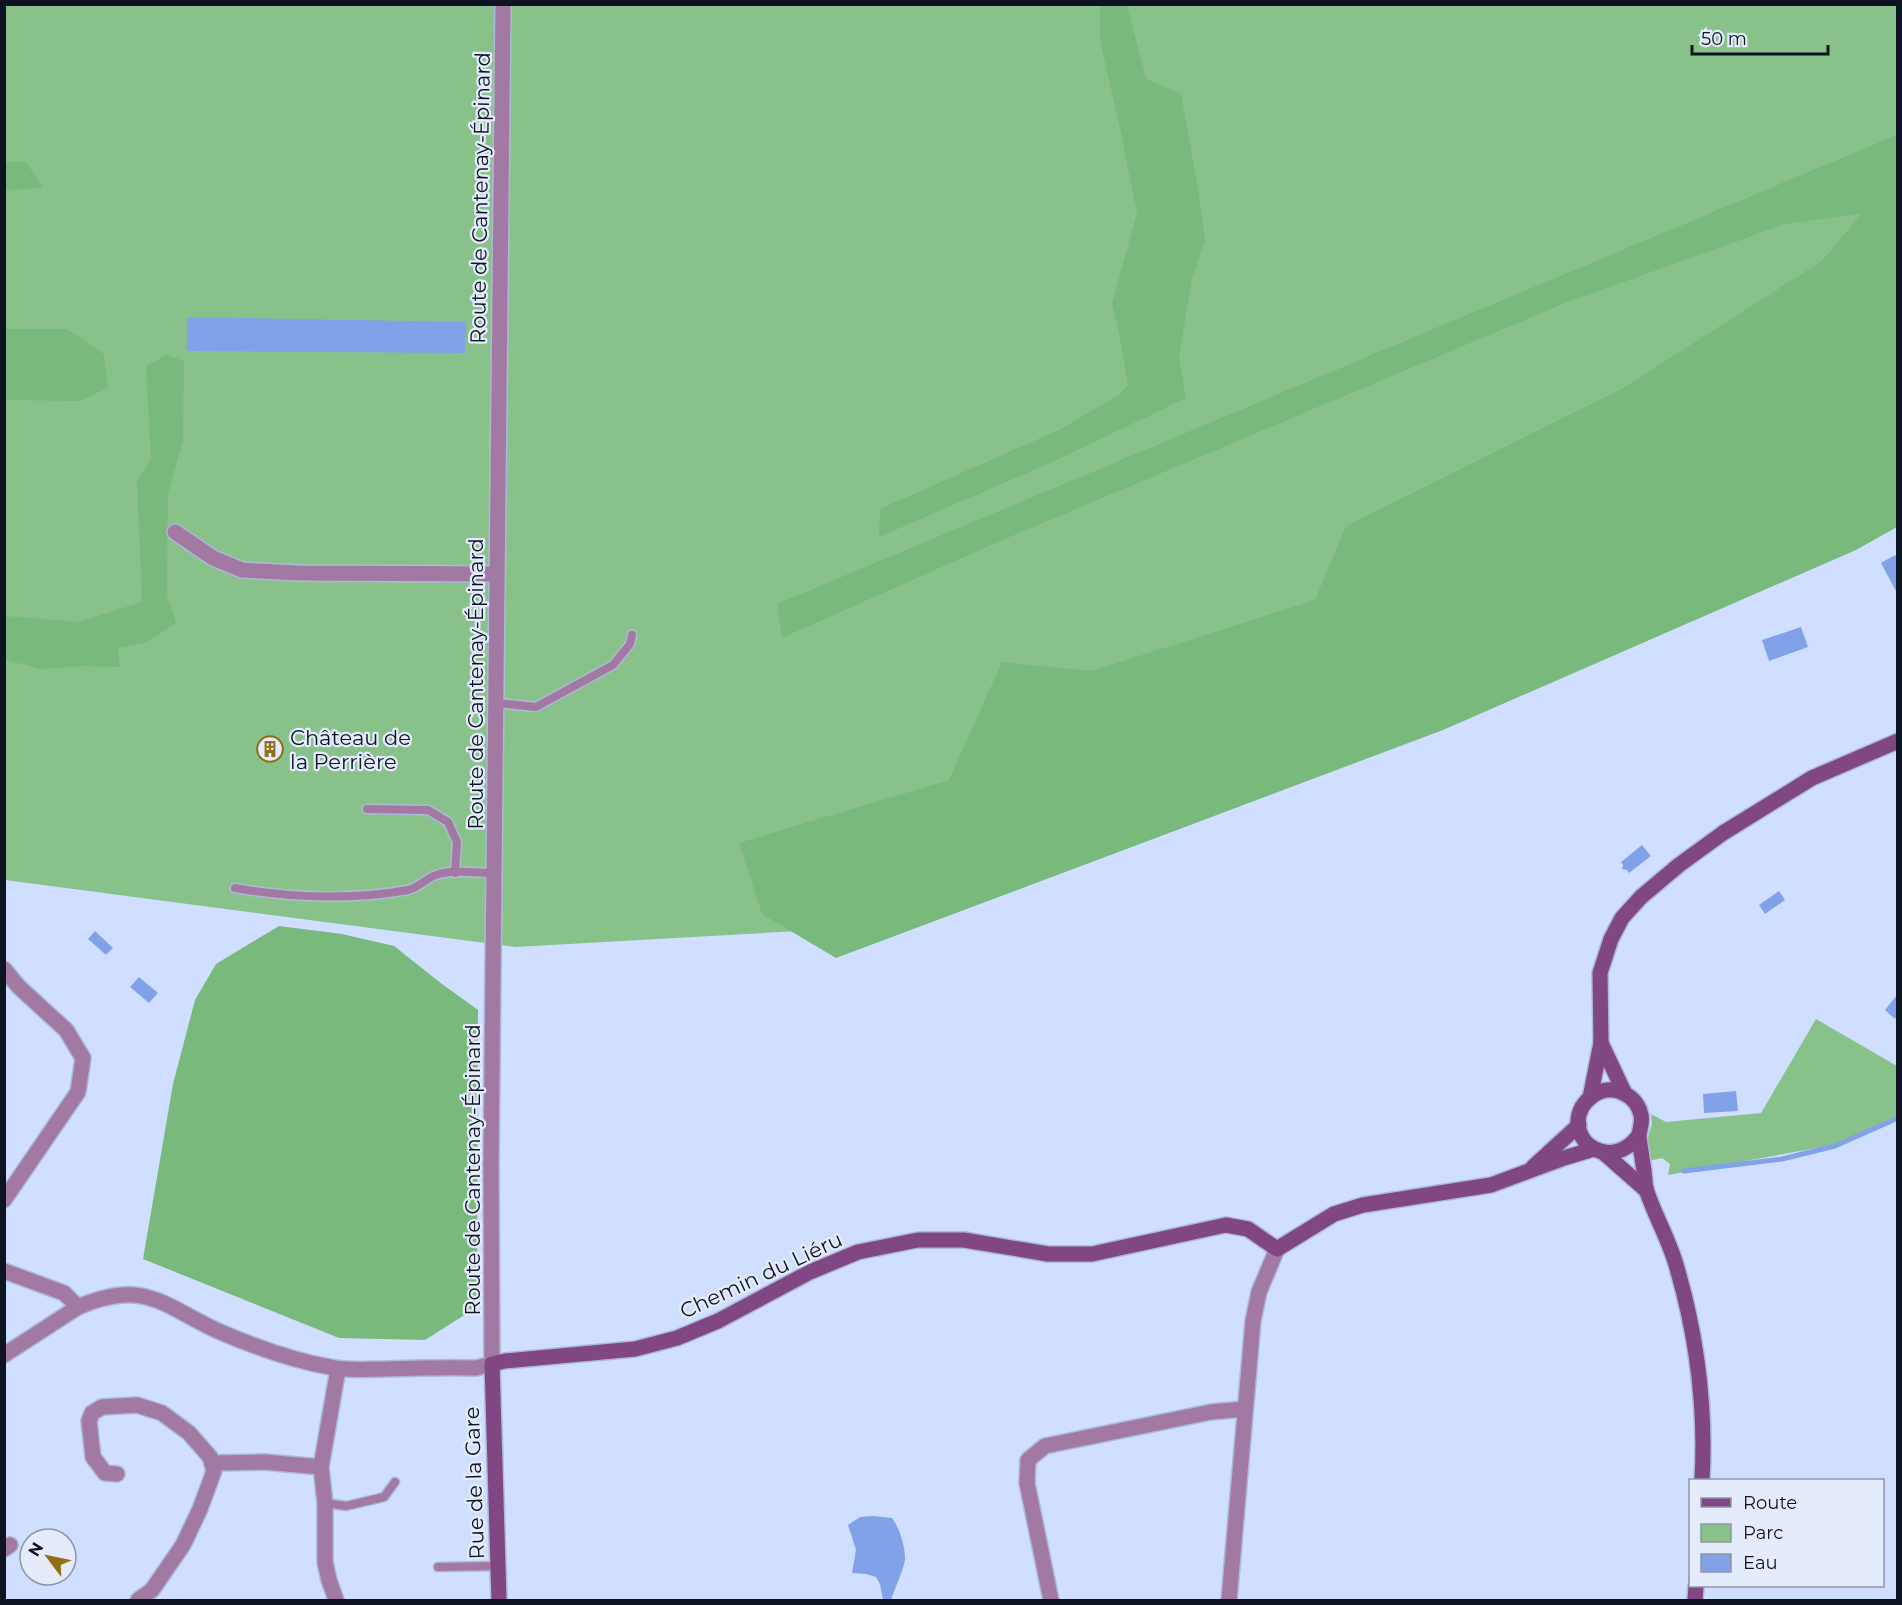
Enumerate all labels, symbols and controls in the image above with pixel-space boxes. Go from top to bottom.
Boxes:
scale bar [1692,18,1828,56]
text: 50 m [1701,28,1747,50]
street label: Route de Cantenay-Épinard [465,52,495,344]
street label: Route de Cantenay-Épinard [463,538,488,830]
place label: Château de la Perrière [290,725,411,774]
building icon: Château de la Perrière [255,734,285,764]
street label: Route de Cantenay-Épinard [460,1024,485,1316]
street label: Chemin du Liéru [676,1226,846,1324]
street label: Rue de la Gare [459,1406,489,1560]
legend [1689,1479,1884,1587]
text: Route [1743,1492,1797,1514]
text: Parc [1743,1522,1783,1544]
north arrow [18,1527,78,1587]
text: N [24,1539,47,1560]
text: Eau [1743,1552,1778,1574]

